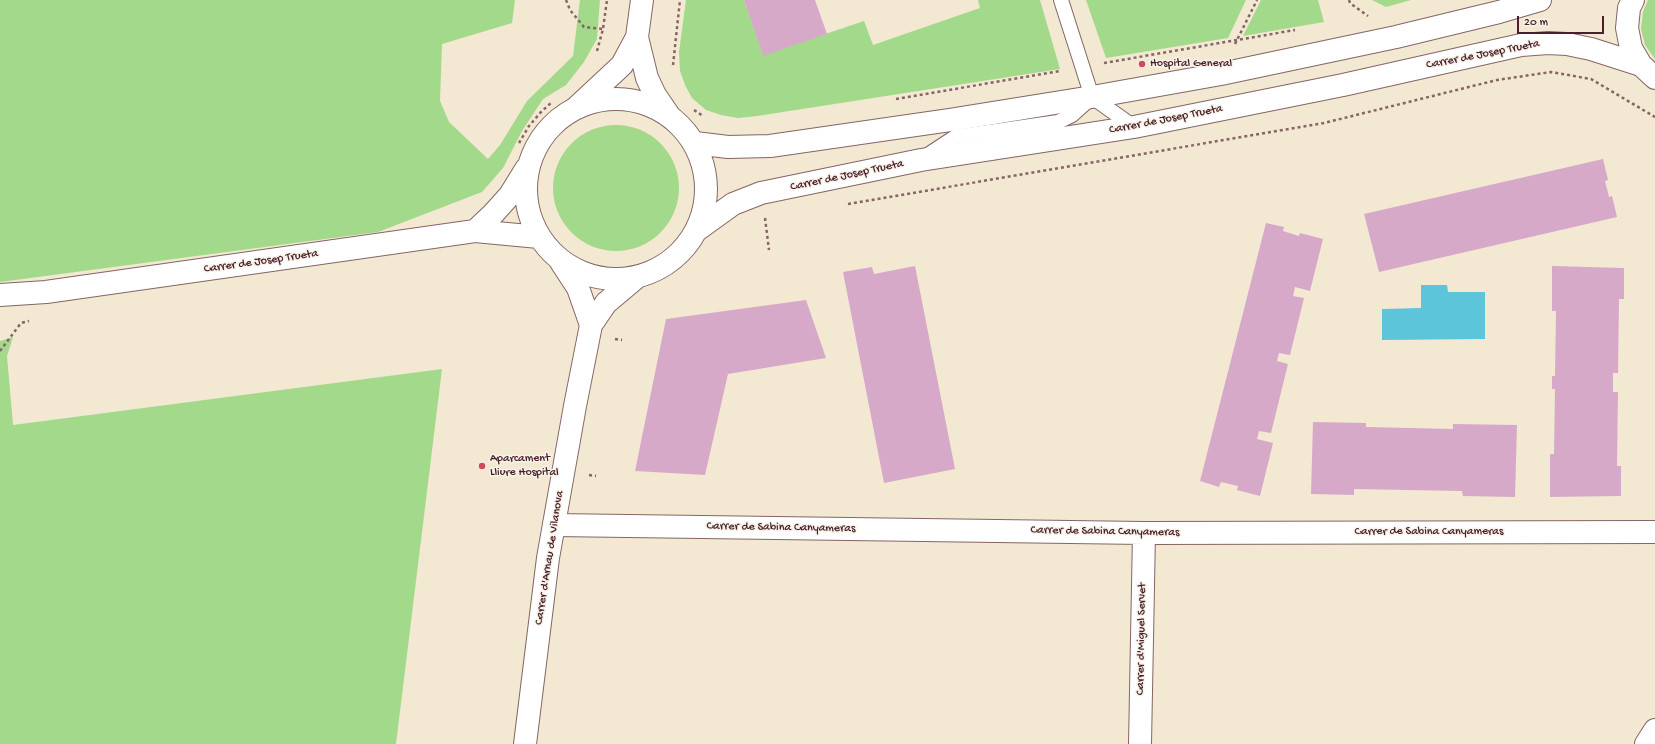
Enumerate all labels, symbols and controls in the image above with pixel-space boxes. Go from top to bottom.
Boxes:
scale bar [1519,8,1606,34]
text: 20 m [1524,16,1548,30]
street label: Carrer de Josep Trueta [1425,37,1541,73]
place label: Hospital General [1150,57,1232,71]
marker: Hospital General [1137,59,1147,69]
street label: Carrer de Josep Trueta [1108,102,1224,138]
street label: Carrer de Josep Trueta [789,157,905,195]
street label: Carrer de Josep Trueta [203,247,319,277]
place label: Aparcament Lliure Hospital [490,452,559,480]
marker: Aparcament Lliure Hospital [477,461,487,471]
street label: Carrer d'Arnau de Vilanova [532,490,568,626]
street label: Carrer de Sabina Canyameras [706,520,856,536]
street label: Carrer de Sabina Canyameras [1030,524,1180,540]
street label: Carrer de Sabina Canyameras [1355,525,1503,539]
street label: Carrer d'Miguel Servet [1134,583,1150,695]

